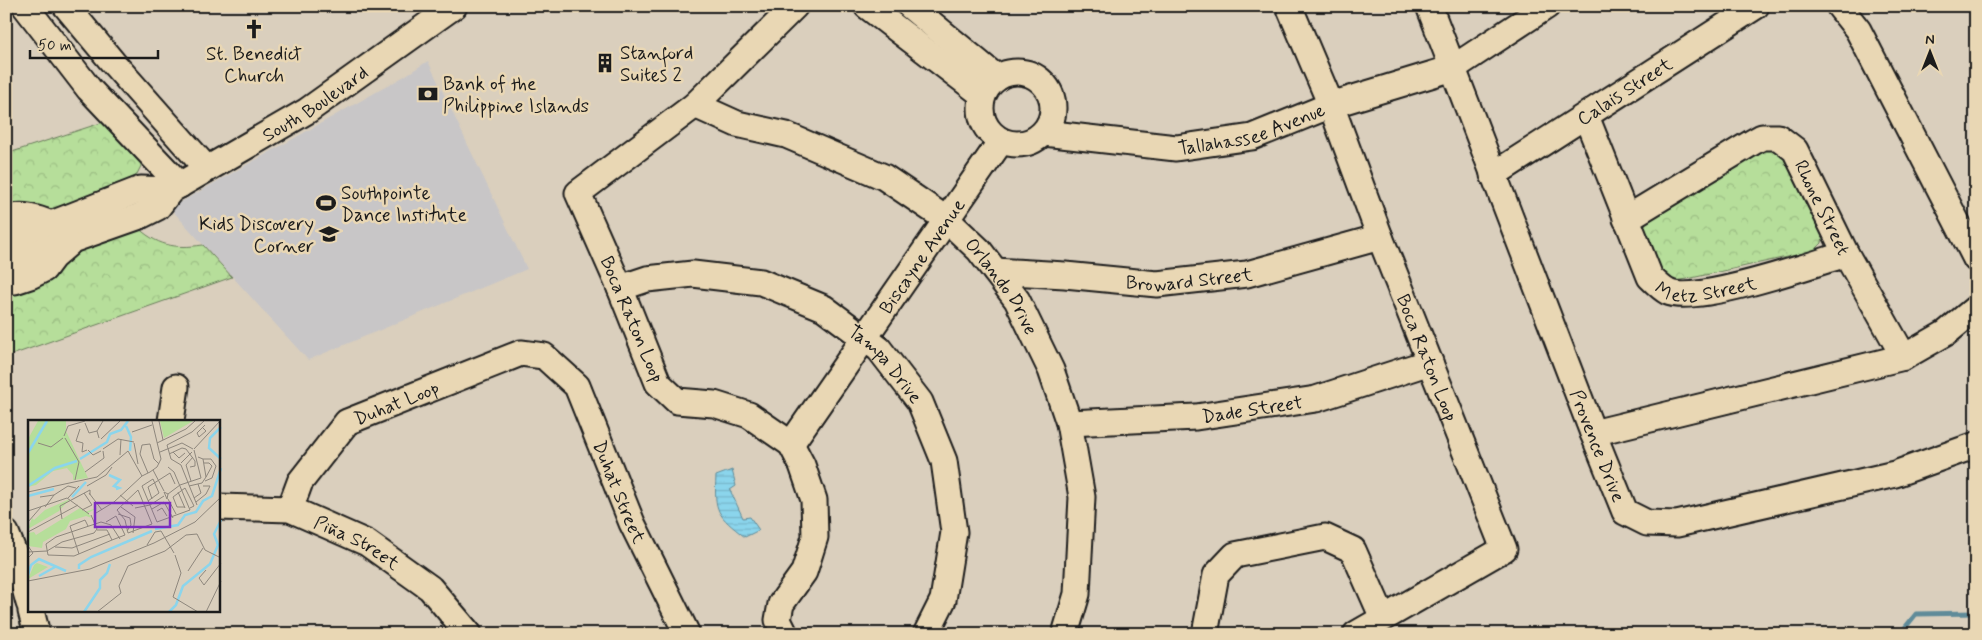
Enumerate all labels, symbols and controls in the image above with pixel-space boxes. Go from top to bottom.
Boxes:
church icon: St. Benedict Church [243,18,265,40]
scale bar [30,28,158,60]
north arrow [1904,28,1954,78]
text: N [1925,31,1935,49]
text: 50 m [38,36,72,56]
place label: Stanford Suites 2 [620,41,693,88]
place label: St. Benedict Church [206,42,302,89]
building icon: Stanford Suites 2 [594,52,616,74]
street label: Calais Street [1573,52,1678,132]
street label: South Boulevard [258,60,373,148]
place label: Bank of the Philippine Islands [443,72,589,119]
bank icon: Bank of the Philippine Islands [417,83,439,105]
street label: Tallahassee Avenue [1176,98,1329,162]
street label: Rhone Street [1788,156,1856,260]
place label: Southpointe Dance Institute [341,181,467,228]
sports icon: Southpointe Dance Institute [315,192,337,214]
street label: Biscayne Avenue [874,194,971,319]
place label: Kids Discovery Corner [199,212,314,259]
school or university icon: Kids Discovery Corner [318,223,340,245]
street label: Orlando Drive [959,232,1043,339]
street label: Boca Raton Loop [594,253,670,387]
street label: Broward Street [1125,262,1254,298]
street label: Metz Street [1649,271,1759,309]
street label: Boca Raton Loop [1390,291,1463,426]
street label: Tampa Drive [843,319,928,409]
street label: Duhat Loop [351,376,443,432]
street label: Provence Drive [1563,386,1631,506]
street label: Dade Street [1200,390,1305,430]
inset map [28,420,220,612]
street label: Duhat Street [586,437,651,548]
street label: Piña Street [310,510,404,576]

